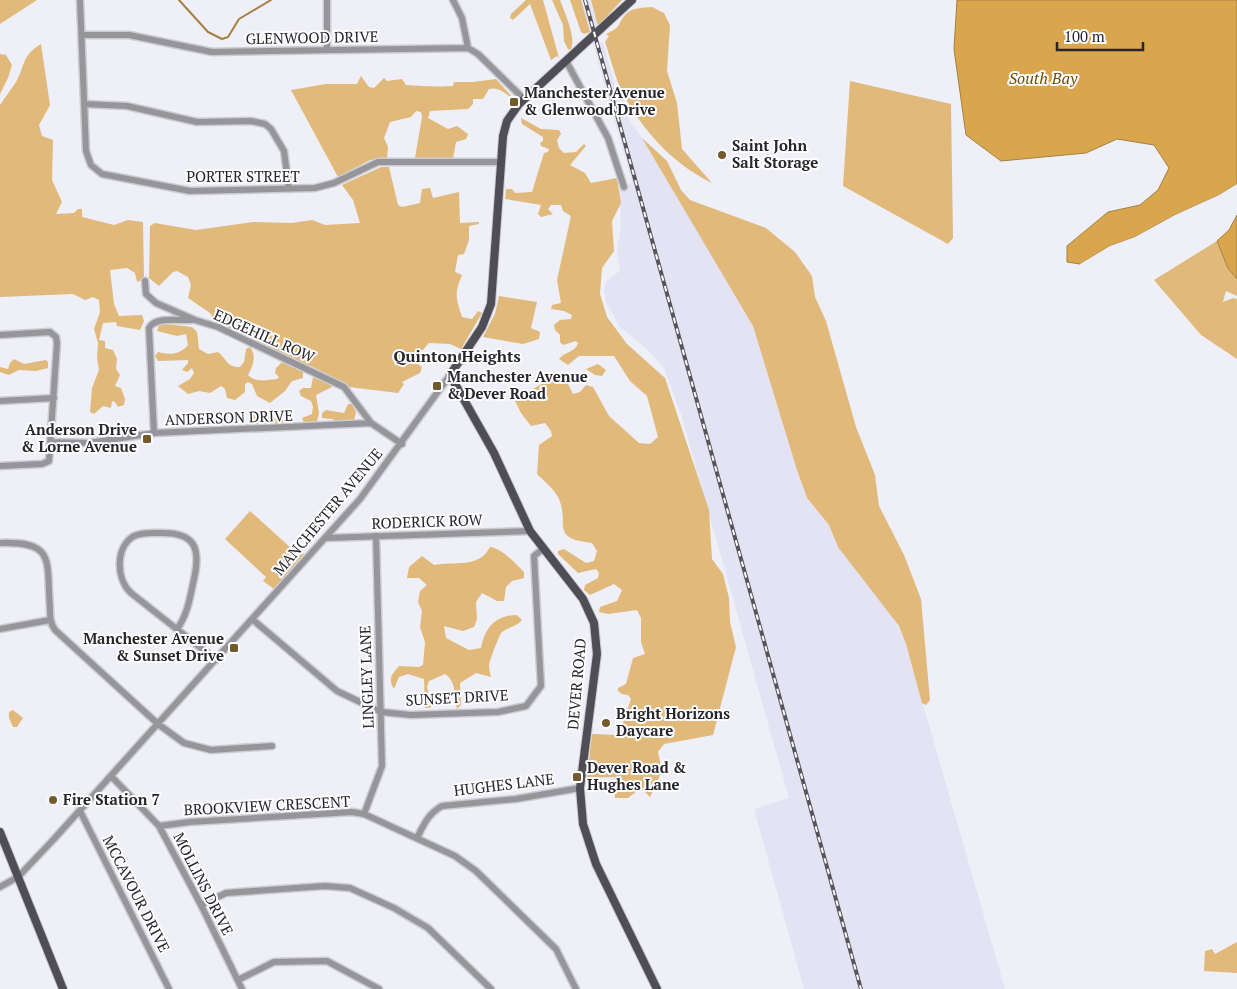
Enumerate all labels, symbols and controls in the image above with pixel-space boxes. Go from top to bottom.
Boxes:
scale bar [1057,20,1143,52]
street label: GLENWOOD DRIVE [245,26,379,48]
text: 100 m [1064,26,1105,46]
water label: South Bay [1009,67,1078,89]
place label: Manchester Avenue & Glenwood Drive [524,82,665,119]
marker: Manchester Avenue & Glenwood Drive [508,96,520,108]
place label: Saint John Salt Storage [732,135,818,172]
marker: Saint John Salt Storage [716,149,728,161]
street label: PORTER STREET [186,166,300,186]
street label: EDGEHILL ROW [211,304,319,367]
district label: Quinton Heights [393,345,521,367]
place label: Manchester Avenue & Dever Road [447,366,588,403]
marker: Manchester Avenue & Dever Road [431,380,443,392]
street label: ANDERSON DRIVE [164,405,293,429]
place label: Anderson Drive & Lorne Avenue [21,419,137,456]
marker: Anderson Drive & Lorne Avenue [141,433,153,445]
street label: MANCHESTER AVENUE [268,444,386,579]
street label: RODERICK ROW [371,509,484,533]
street label: LINGLEY LANE [354,625,378,729]
place label: Manchester Avenue & Sunset Drive [83,628,224,665]
street label: DEVER ROAD [562,637,590,731]
marker: Manchester Avenue & Sunset Drive [228,642,240,654]
street label: SUNSET DRIVE [405,684,509,710]
place label: Bright Horizons Daycare [616,703,730,740]
marker: Bright Horizons Daycare [600,717,612,729]
place label: Dever Road & Hughes Lane [587,757,686,794]
street label: HUGHES LANE [453,768,555,800]
marker: Dever Road & Hughes Lane [571,771,583,783]
place label: Fire Station 7 [63,789,160,809]
street label: BROOKVIEW CRESCENT [183,791,351,819]
marker: Fire Station 7 [47,794,59,806]
street label: MOLLINS DRIVE [169,829,238,938]
street label: MCCAVOUR DRIVE [99,832,175,955]

